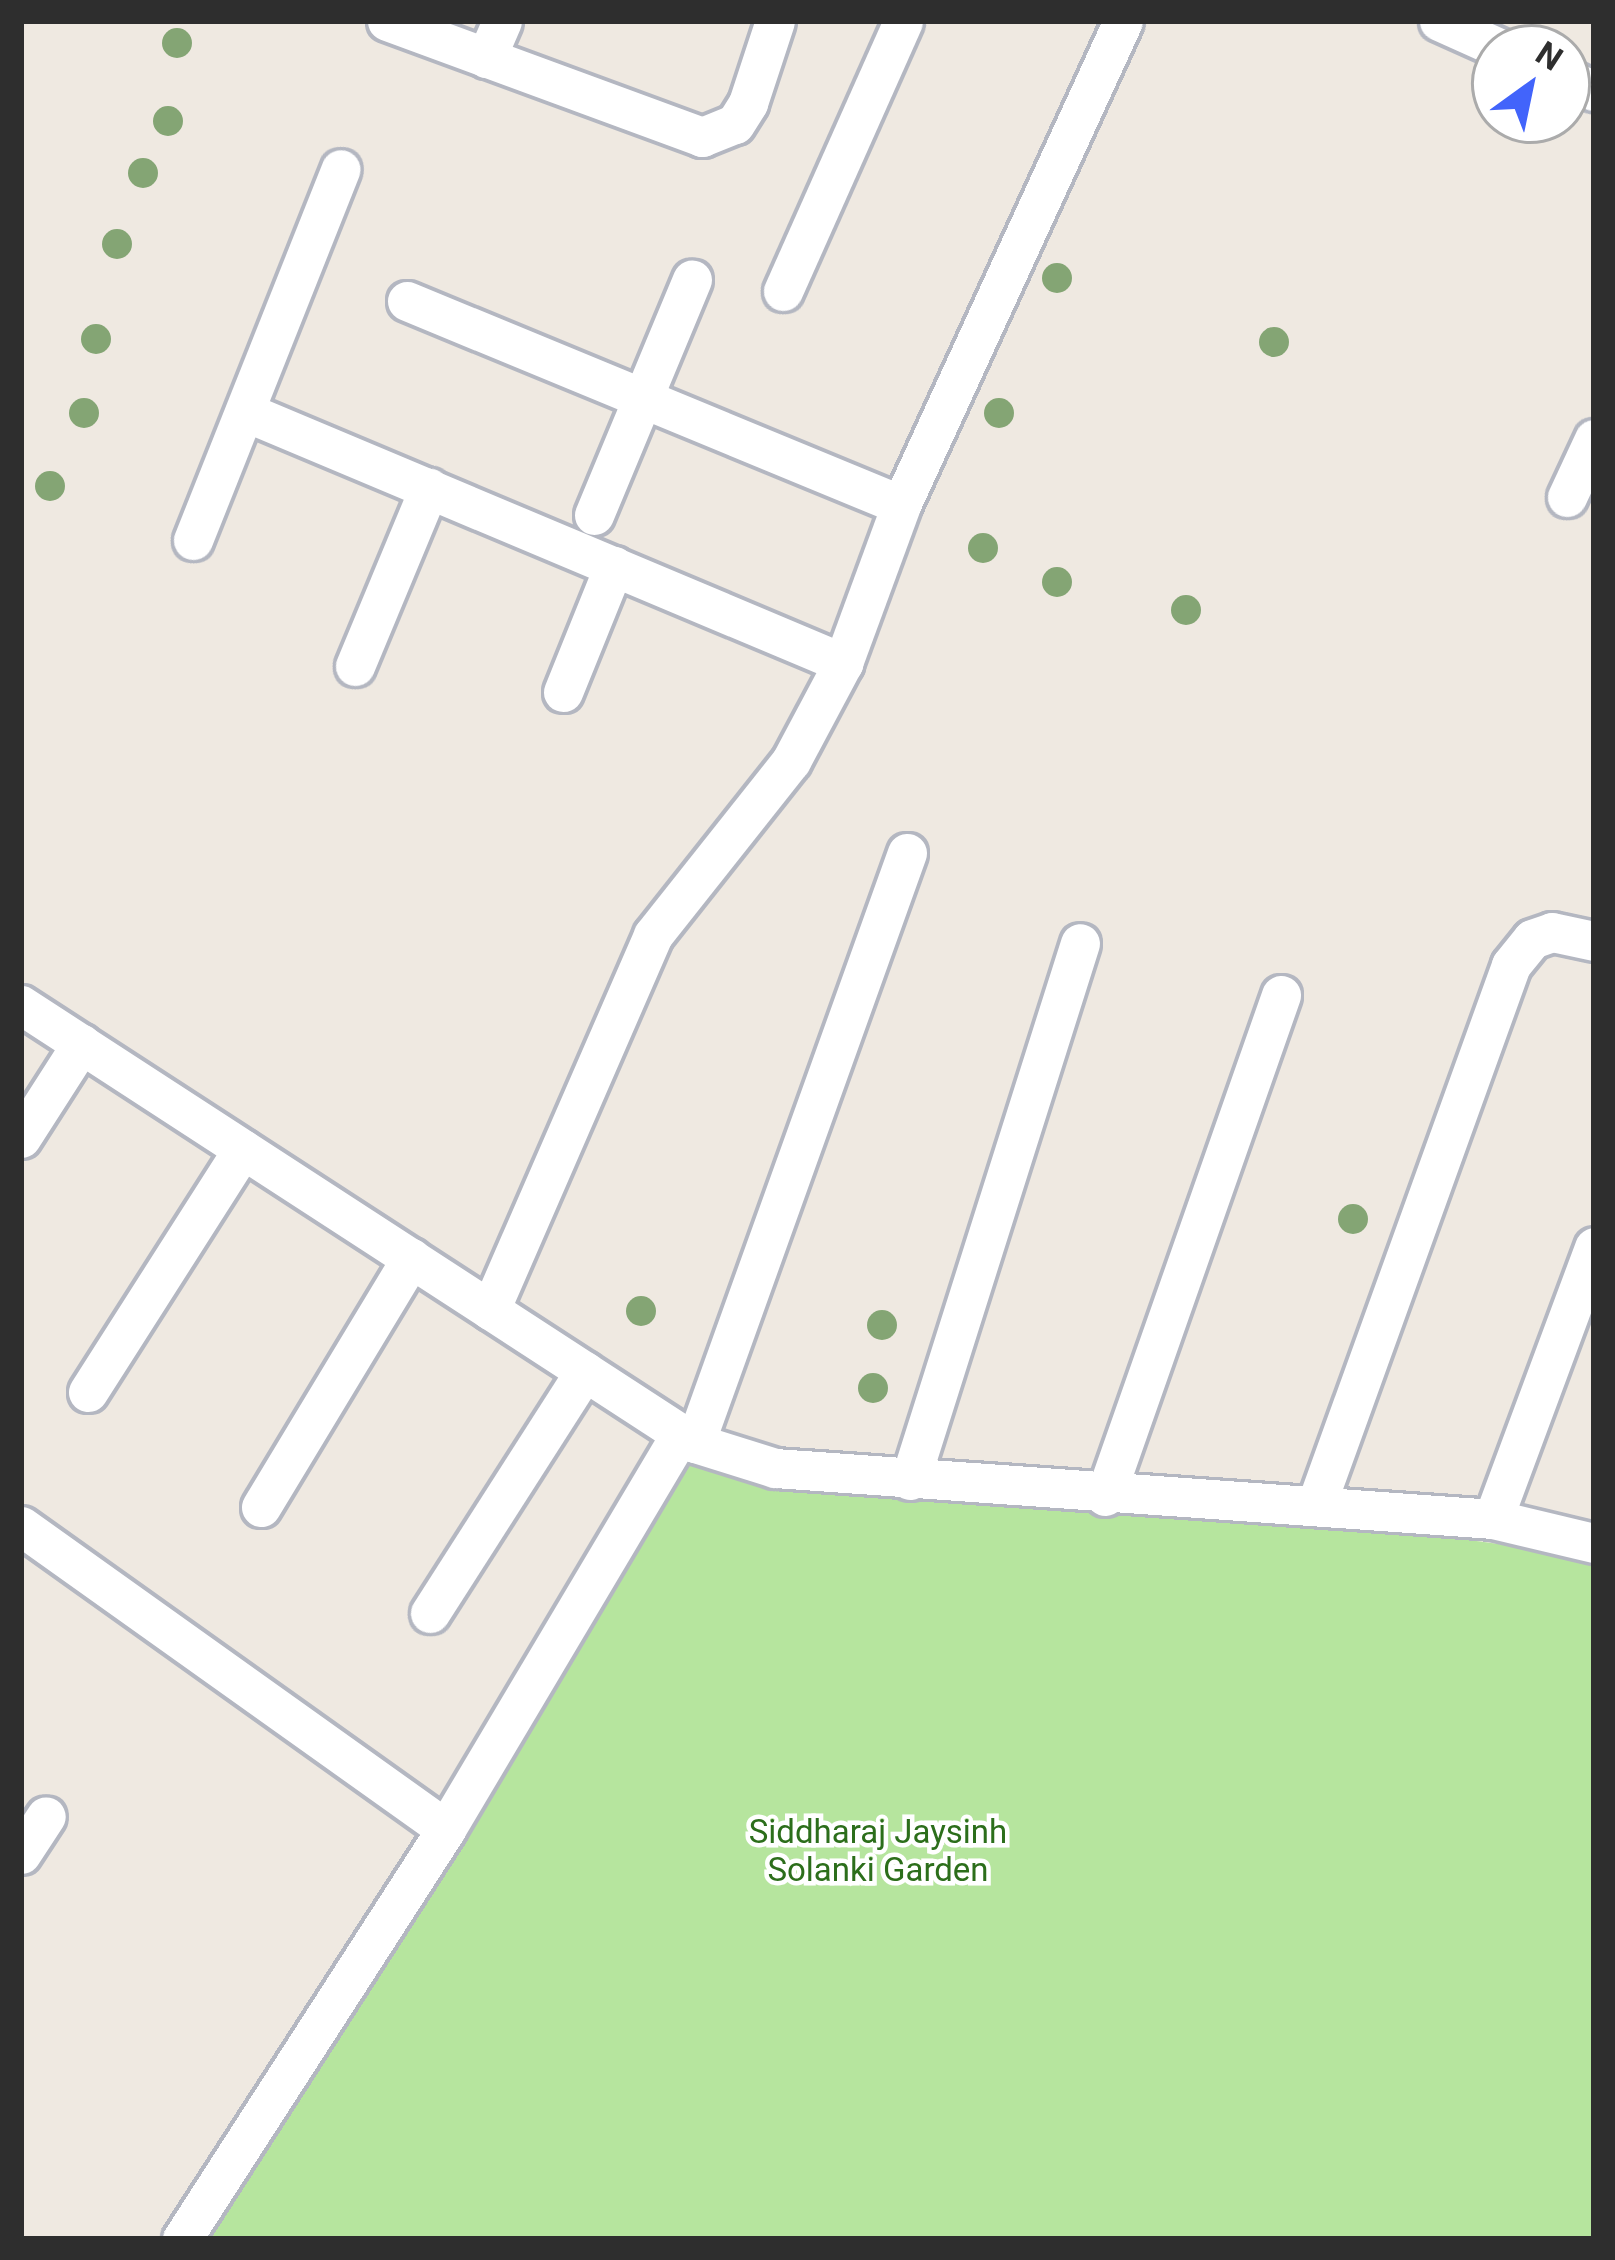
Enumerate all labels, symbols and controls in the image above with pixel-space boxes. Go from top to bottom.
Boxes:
north arrow [1471,24,1591,144]
text: N [1529,33,1570,79]
park label: Siddharaj Jaysinh Solanki Garden [749,1812,1007,1890]

